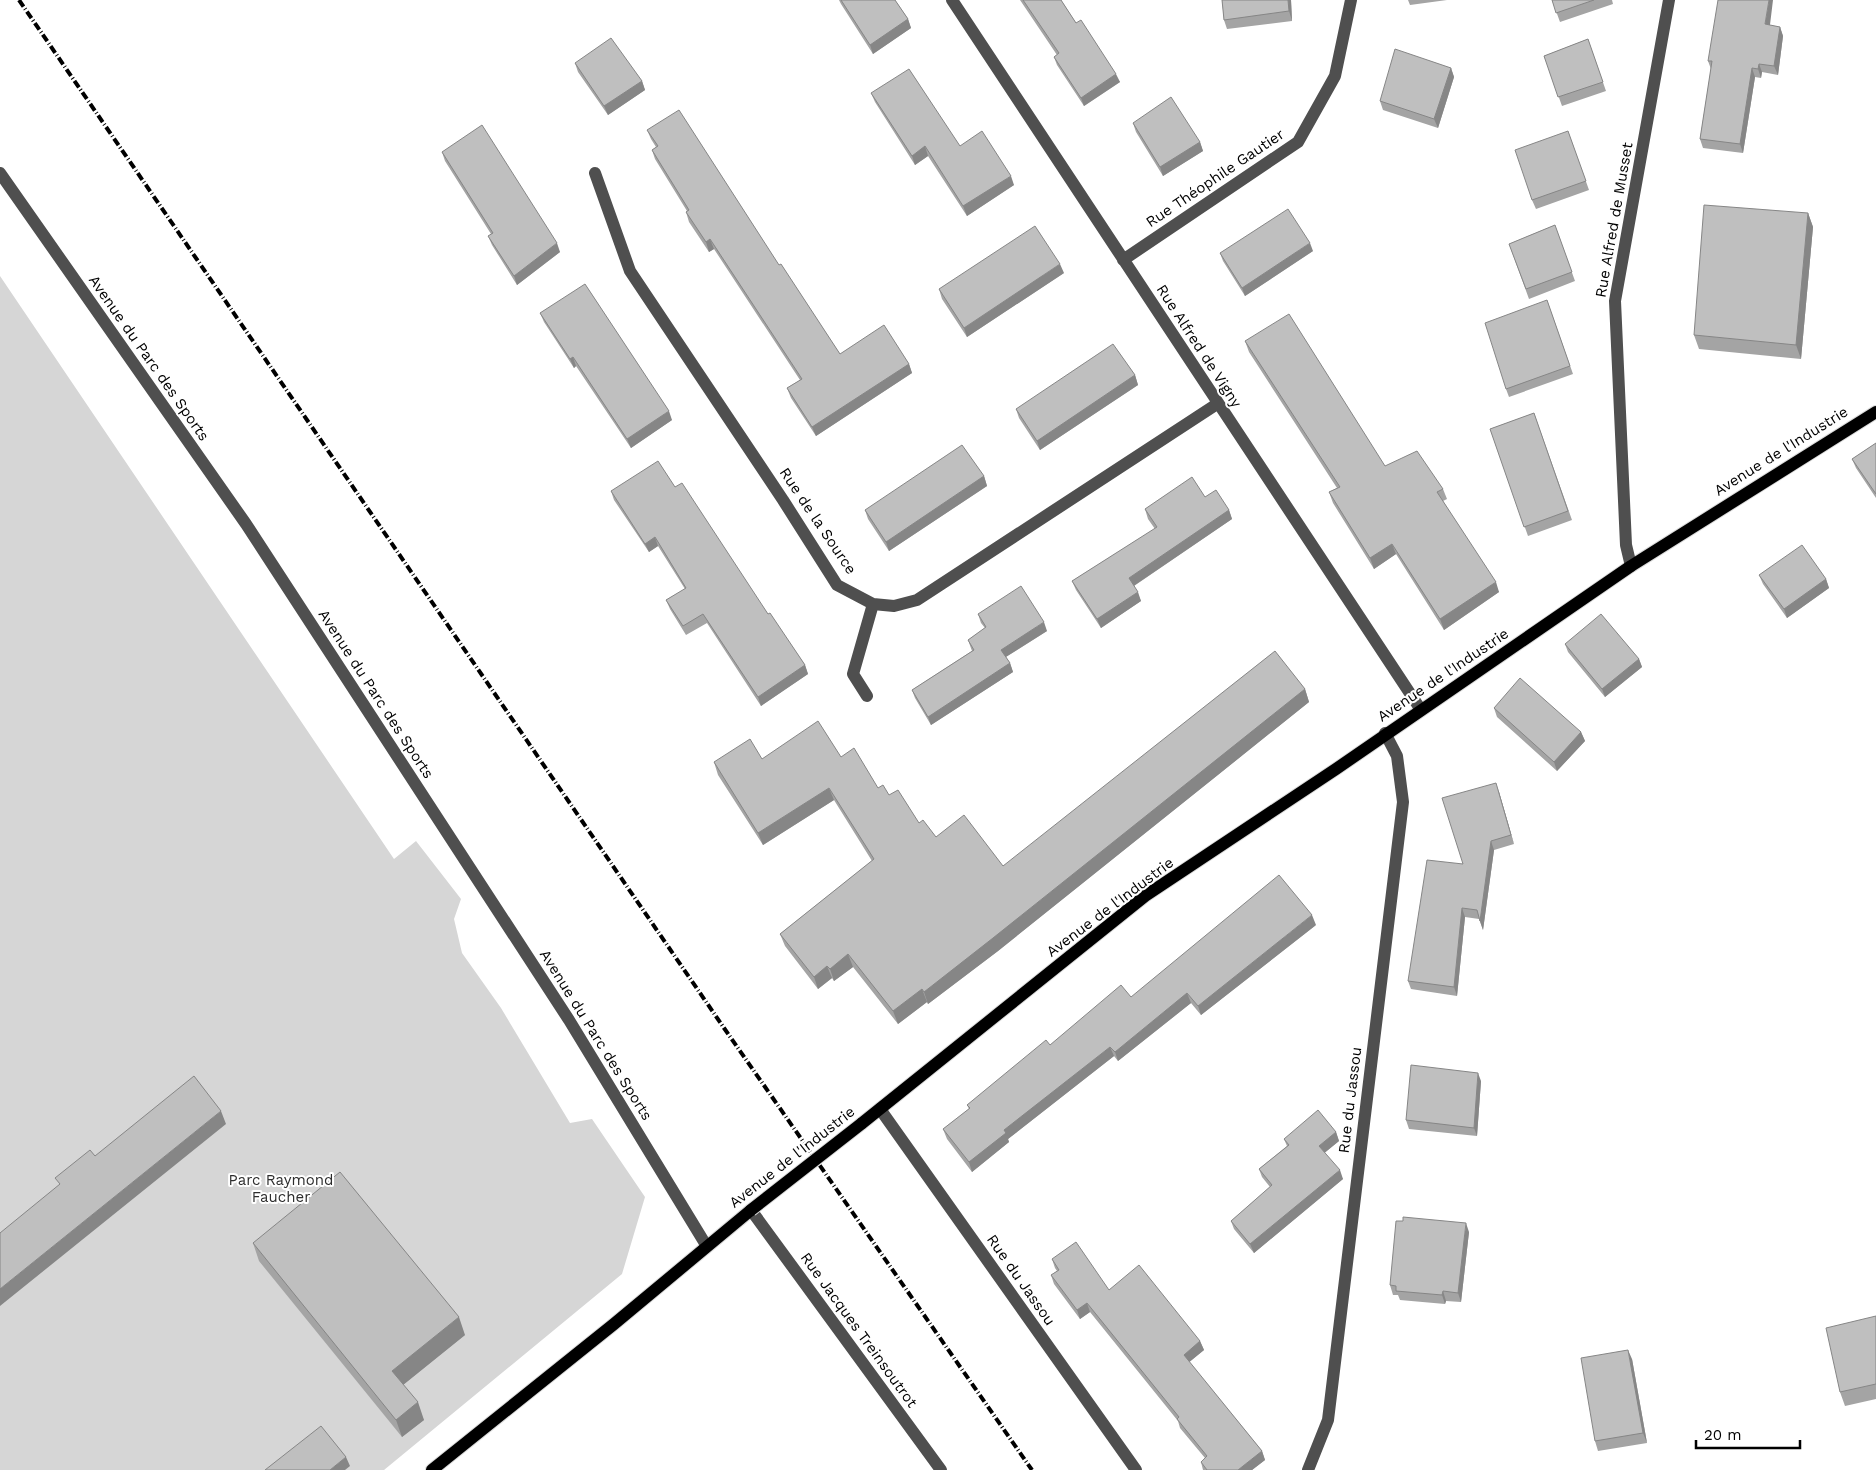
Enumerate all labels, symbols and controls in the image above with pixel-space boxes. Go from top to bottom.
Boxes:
street label: Rue Théophile Gautier [1142,125,1288,231]
street label: Rue Alfred de Musset [1591,140,1637,299]
street label: Avenue du Parc des Sports [85,272,213,444]
street label: Rue Alfred de Vigny [1153,281,1246,411]
street label: Avenue de l'Industrie [1711,402,1851,500]
street label: Rue de la Source [776,464,860,578]
street label: Avenue du Parc des Sports [315,606,437,782]
street label: Avenue de l'Industrie [1374,624,1512,726]
street label: Avenue de l'Industrie [1043,853,1177,961]
street label: Avenue du Parc des Sports [536,946,656,1124]
street label: Rue du Jassou [1335,1046,1365,1154]
street label: Avenue de l'Industrie [726,1102,858,1212]
park label: Parc Raymond Faucher [229,1171,333,1206]
street label: Rue du Jassou [983,1231,1059,1329]
street label: Rue Jacques Treinsoutrot [797,1249,922,1411]
scale bar [1696,1418,1800,1450]
text: 20 m [1704,1426,1742,1444]

